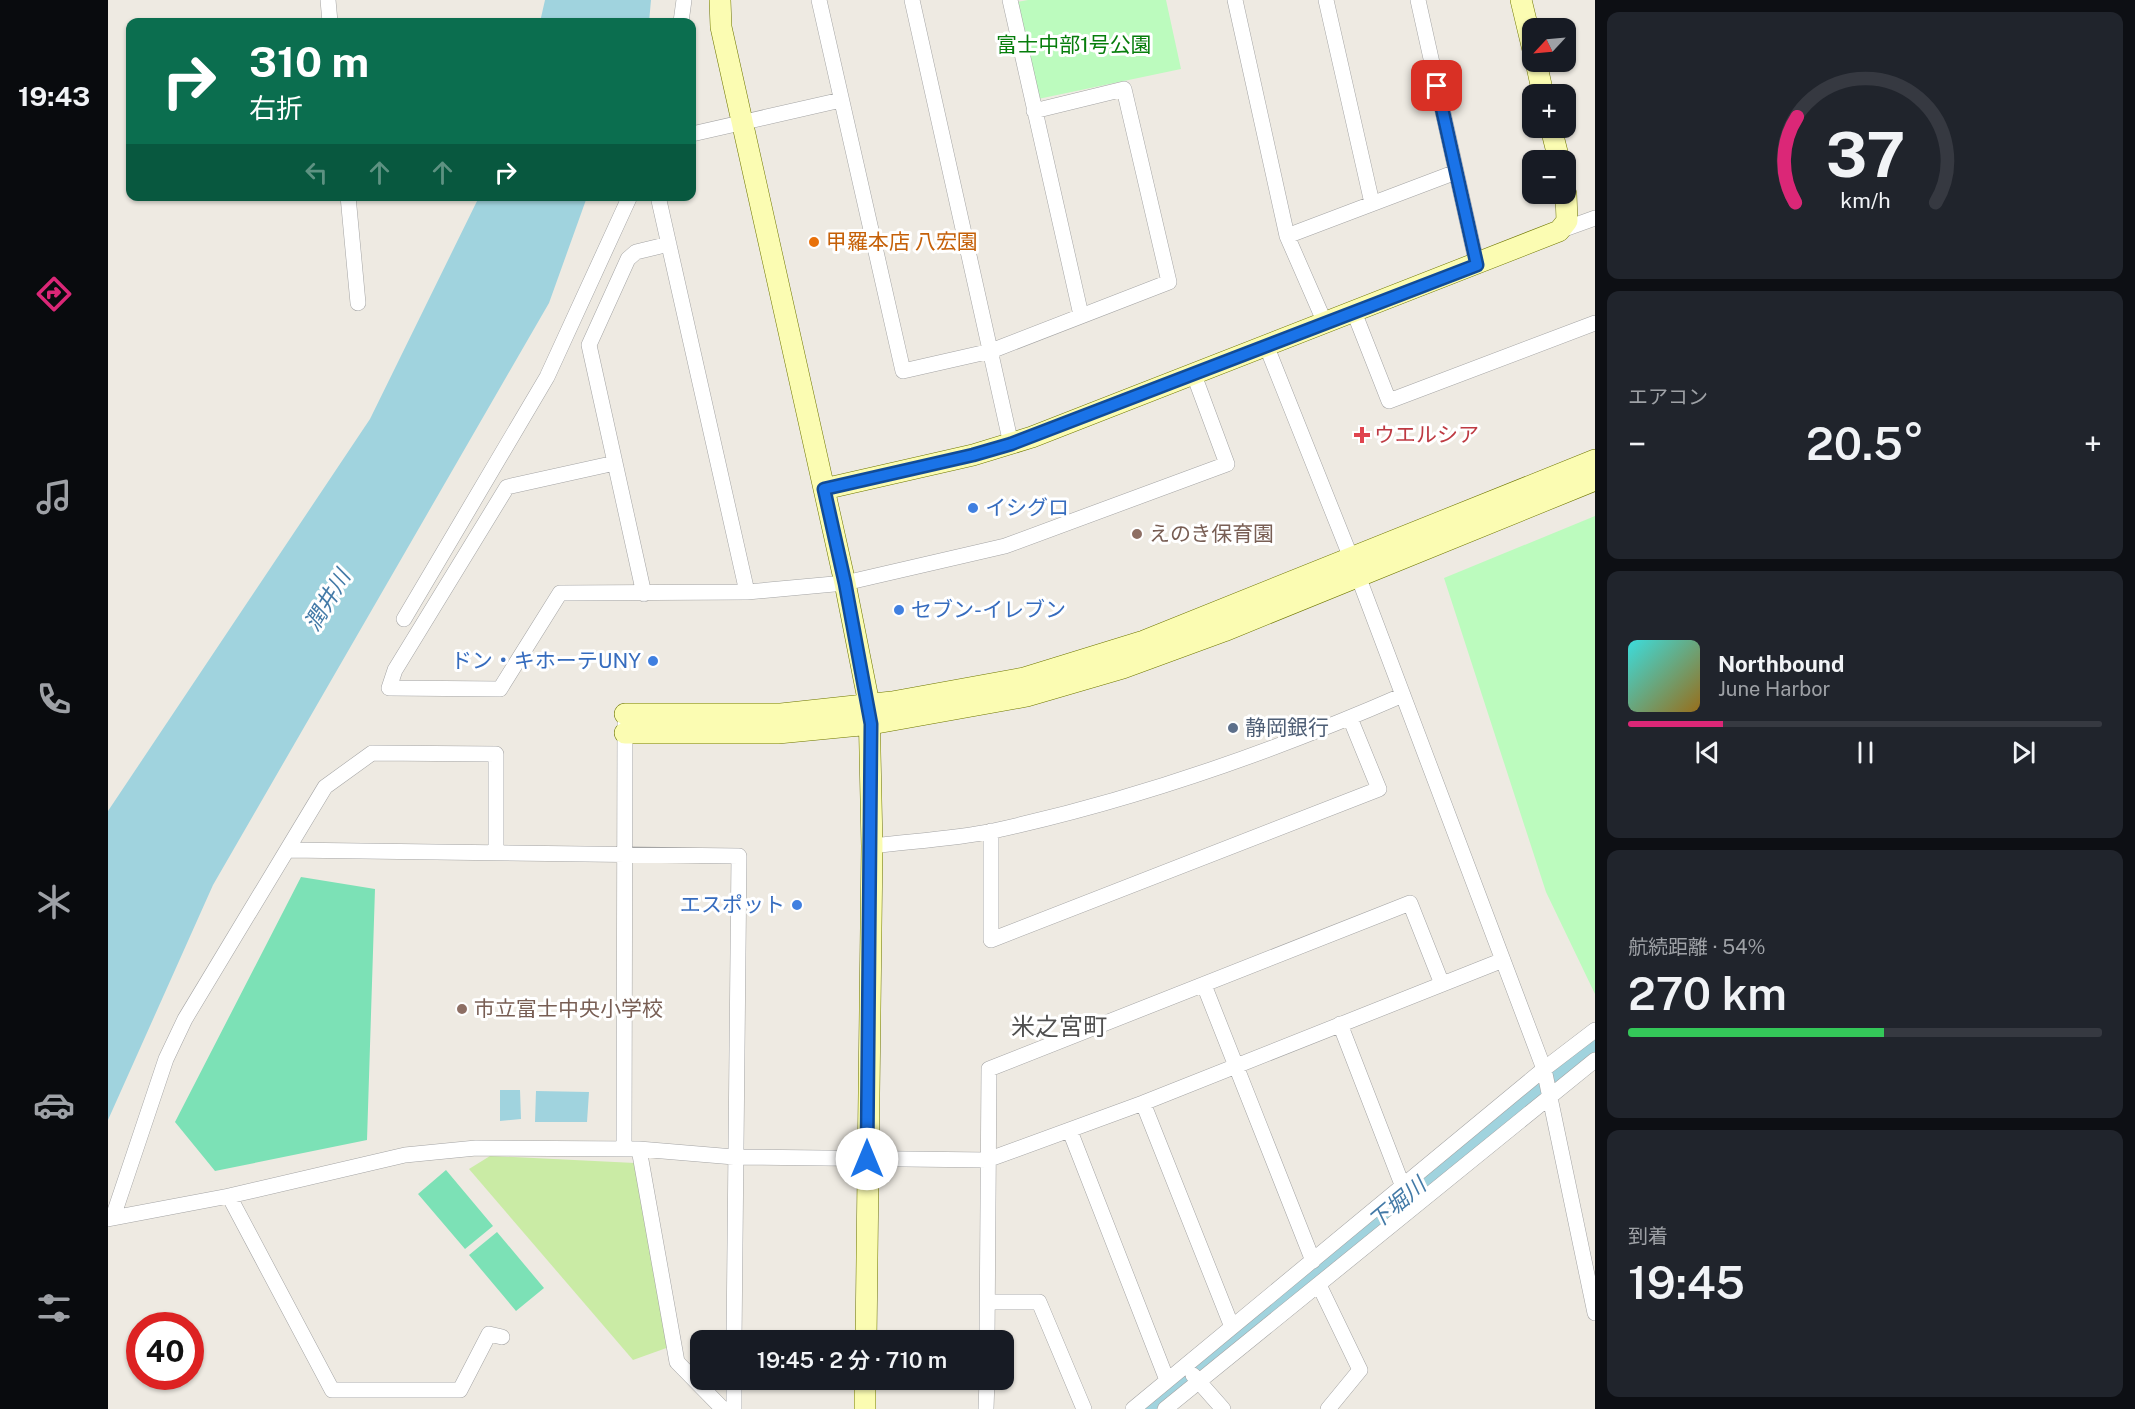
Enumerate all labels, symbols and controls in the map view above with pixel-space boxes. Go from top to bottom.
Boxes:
north arrow [1522,18,1576,72]
map controls [1522,18,1576,204]
park label: 富士中部1号公園 [996,32,1152,57]
text: 310 m [249,37,369,86]
icon: right [150,42,228,120]
pin [1411,60,1462,111]
icon: arrive [1420,69,1453,102]
text: 19:43 [18,80,90,112]
button: + [1522,84,1576,138]
text: 右折 [249,92,303,124]
text: 37 [1825,118,1905,191]
button: − [1522,150,1576,204]
icon: left [300,156,333,189]
icon: ahead [363,156,396,189]
icon: ahead [426,156,459,189]
icon: right [489,156,522,189]
text: km/h [1840,188,1890,213]
place label: 甲羅本店 八宏園 [826,229,978,254]
marker: 甲羅本店 八宏園 [807,235,821,249]
icon: directions [33,273,75,315]
text: エアコン [1628,385,1708,409]
text: 20.5° [1806,417,1924,470]
place label: ウエルシア [1374,422,1479,447]
text: − [1628,425,1646,463]
text: + [2084,425,2102,463]
marker: ウエルシア [1355,428,1369,442]
icon: music [33,476,75,518]
place label: イシグロ [985,495,1069,520]
marker: イシグロ [966,501,980,515]
place label: えのき保育園 [1149,521,1274,546]
marker: えのき保育園 [1130,527,1144,541]
water label: 潤井川 [299,563,356,635]
place label: セブン-イレブン [911,597,1066,622]
marker: セブン-イレブン [892,603,906,617]
place label: ドン・キホーテUNY [451,648,641,673]
text: Northbound [1718,651,1844,677]
marker: ドン・キホーテUNY [646,654,660,668]
text: June Harbor [1718,677,1830,701]
icon: phone [33,678,75,720]
place label: 静岡銀行 [1245,715,1329,740]
marker: 静岡銀行 [1226,721,1240,735]
icon: previous [1691,736,1724,769]
icon: pause [1849,736,1882,769]
icon: next [2007,736,2040,769]
icon: climate [33,881,75,923]
place label: エスポット [680,892,785,917]
marker: エスポット [790,898,804,912]
text: 航続距離 · 54% [1628,935,1766,959]
text: 270 km [1628,967,1787,1020]
place label: 市立富士中央小学校 [474,996,663,1021]
marker: 市立富士中央小学校 [455,1002,469,1016]
district label: 米之宮町 [1011,1012,1107,1040]
icon: car [33,1084,75,1126]
position arrow [835,1127,899,1191]
water label: 下堀川 [1363,1171,1432,1234]
text: 到着 [1628,1224,1668,1248]
text: 19:45 [1628,1256,1745,1309]
icon: filters [33,1287,75,1329]
speed limit sign: 40 [126,1312,204,1390]
text: 19:45 · 2 分 · 710 m [757,1347,947,1373]

